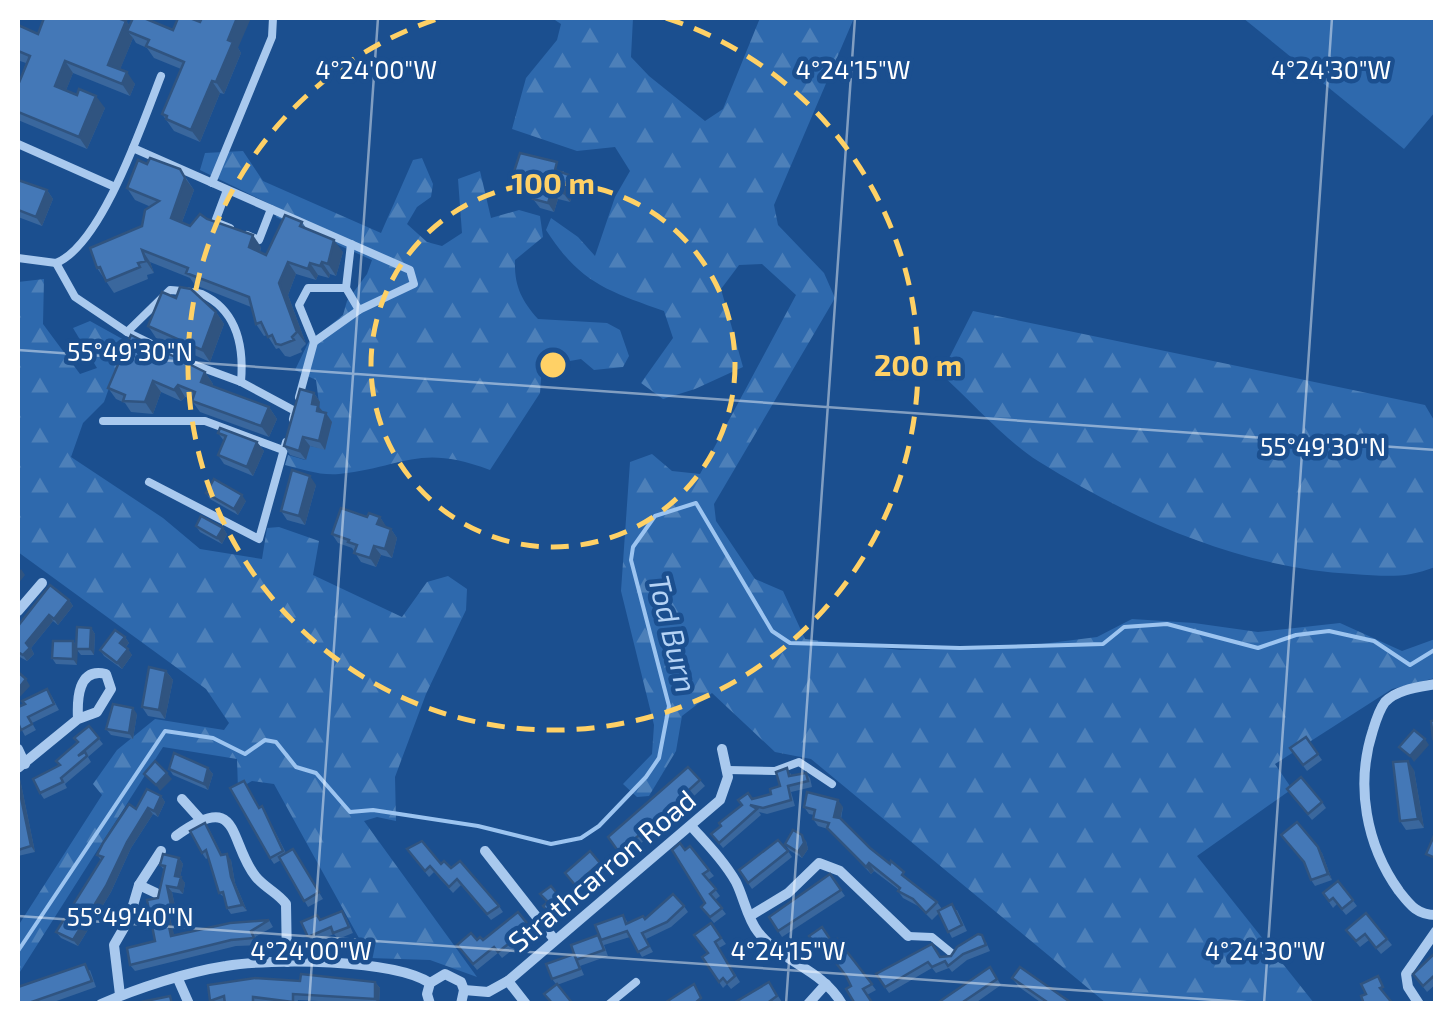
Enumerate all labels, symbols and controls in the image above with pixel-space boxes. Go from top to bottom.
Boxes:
text: 4°24'00"W [315,54,437,84]
text: 4°24'15"W [796,54,910,84]
text: 4°24'30"W [1271,54,1391,84]
text: 100 m [511,164,595,200]
text: 55°49'30"N [67,336,193,366]
text: 200 m [874,346,962,382]
centre of rings [535,347,571,383]
text: 55°49'30"N [1260,431,1386,461]
water label: Tod Burn [642,571,706,696]
street label: Strathcarron Road [501,782,702,958]
text: 55°49'40"N [66,901,194,931]
text: 4°24'00"W [250,935,372,965]
text: 4°24'15"W [731,935,845,965]
text: 4°24'30"W [1205,935,1325,965]

